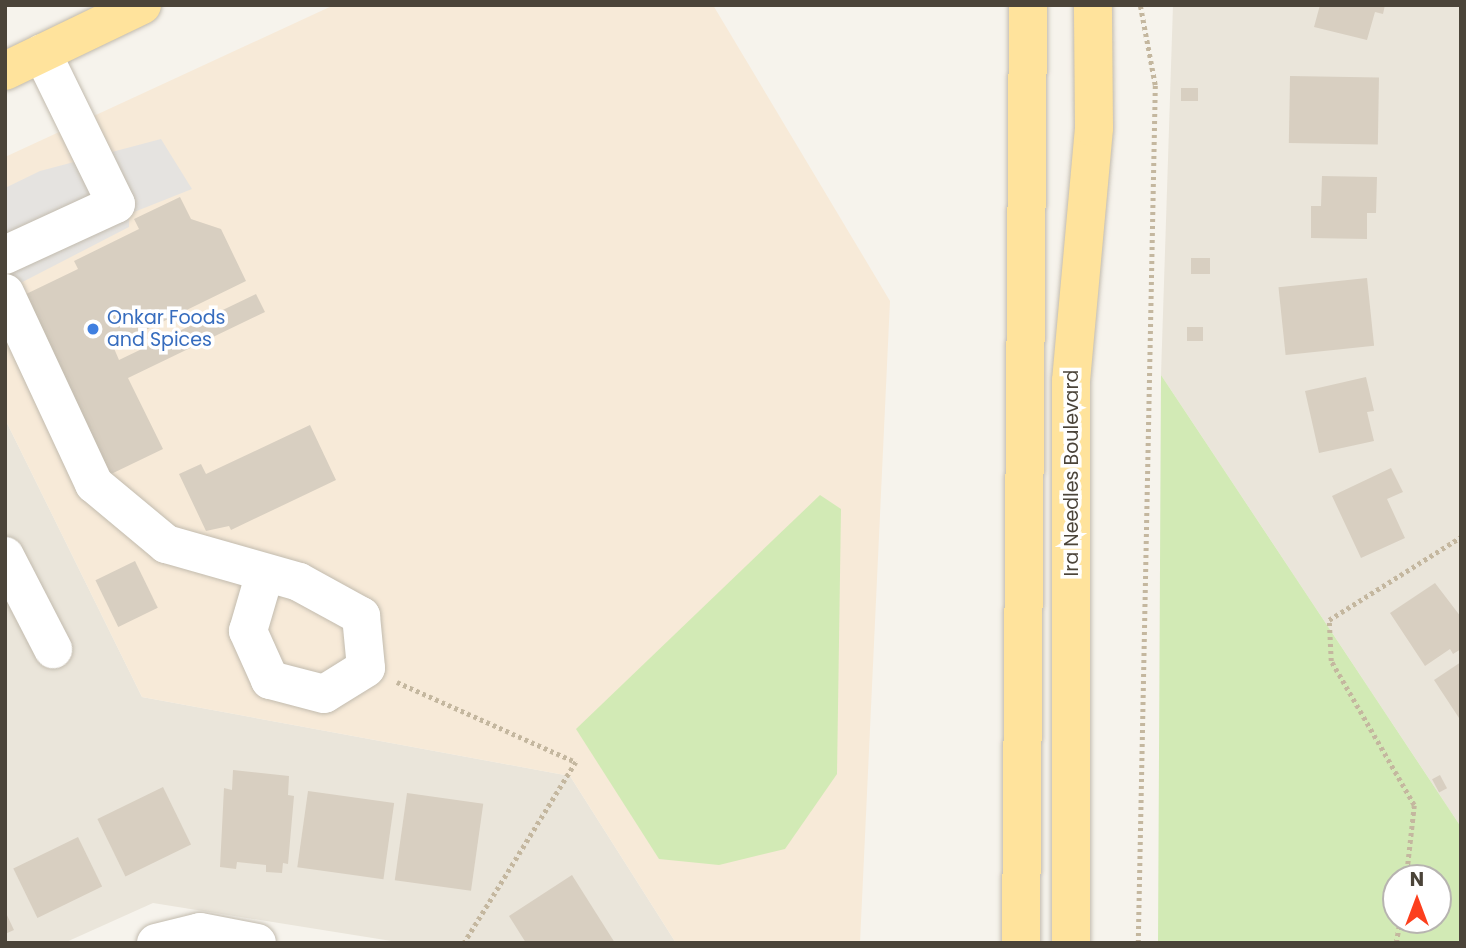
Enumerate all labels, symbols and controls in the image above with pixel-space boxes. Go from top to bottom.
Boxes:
place label: Onkar Foods and Spices [107,307,226,351]
marker: Onkar Foods and Spices [85,321,101,337]
street label: Ira Needles Boulevard [1061,370,1083,576]
north arrow [1382,864,1452,934]
text: N [1410,866,1424,893]

